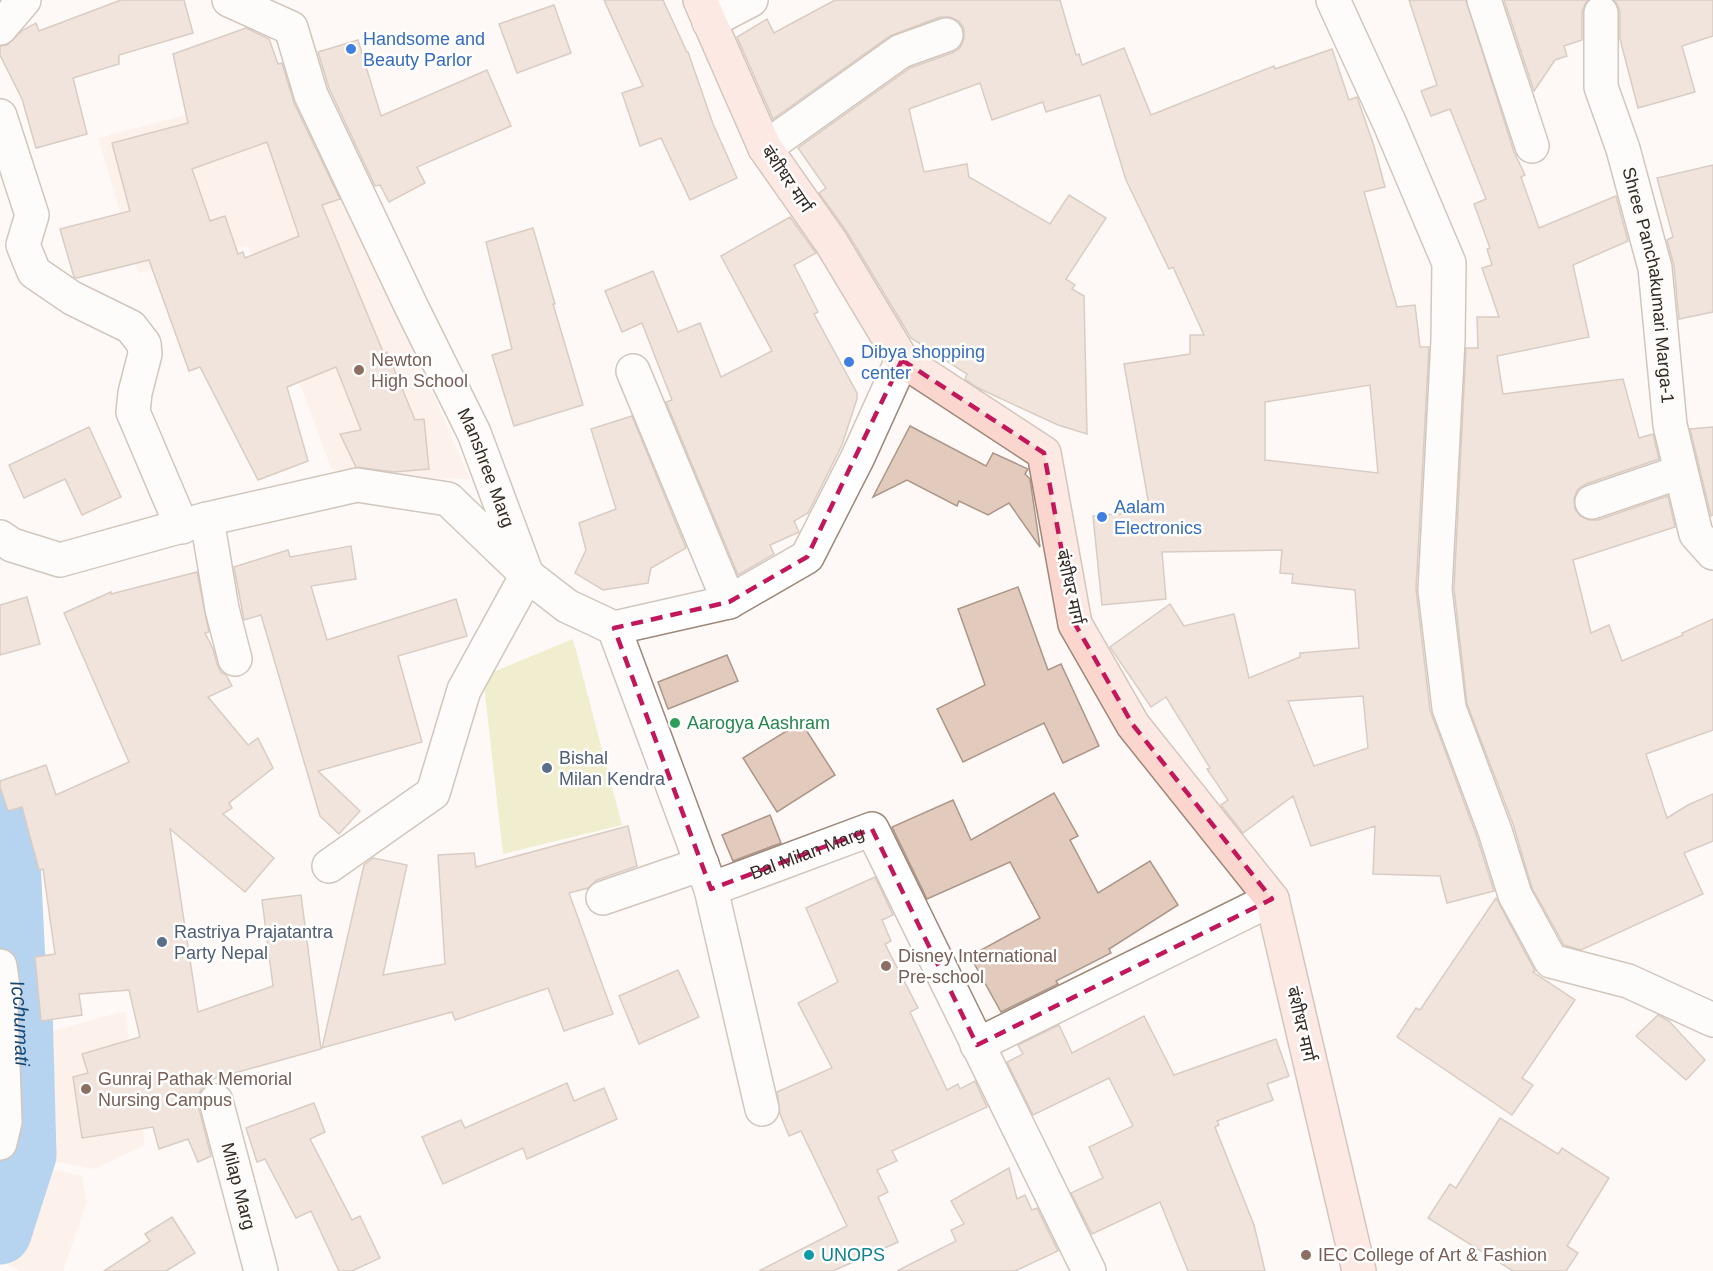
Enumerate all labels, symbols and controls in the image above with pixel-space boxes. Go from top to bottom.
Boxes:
place label: Handsome and Beauty Parlor [363,29,485,70]
marker: Handsome and Beauty Parlor [344,42,358,56]
street label: बंशीधर मार्ग [757,141,818,217]
street label: Shree Panchakumari Marga-1 [1618,165,1678,404]
place label: Dibya shopping center [861,342,985,383]
place label: Newton High School [371,350,468,391]
marker: Dibya shopping center [842,355,856,369]
marker: Newton High School [352,363,366,377]
street label: Manshree Marg [453,405,518,530]
place label: Aalam Electronics [1114,497,1202,538]
marker: Aalam Electronics [1095,510,1109,524]
street label: बंशीधर मार्ग [1052,547,1089,627]
place label: Aarogya Aashram [687,713,830,733]
marker: Aarogya Aashram [668,716,682,730]
place label: Bishal Milan Kendra [559,748,666,789]
marker: Bishal Milan Kendra [540,761,554,775]
street label: Bal Milan Marg [747,823,867,884]
place label: Rastriya Prajatantra Party Nepal [174,922,334,963]
marker: Rastriya Prajatantra Party Nepal [155,935,169,949]
place label: Disney International Pre-school [898,946,1057,987]
marker: Disney International Pre-school [879,959,893,973]
water label: Icchumati [6,979,34,1067]
street label: बंशीधर मार्ग [1283,984,1321,1064]
place label: Gunraj Pathak Memorial Nursing Campus [98,1069,292,1110]
marker: Gunraj Pathak Memorial Nursing Campus [79,1082,93,1096]
street label: Milap Marg [217,1140,260,1232]
place label: UNOPS [821,1245,885,1265]
place label: IEC College of Art & Fashion [1318,1245,1547,1265]
marker: UNOPS [802,1248,816,1262]
marker: IEC College of Art & Fashion [1299,1248,1313,1262]

